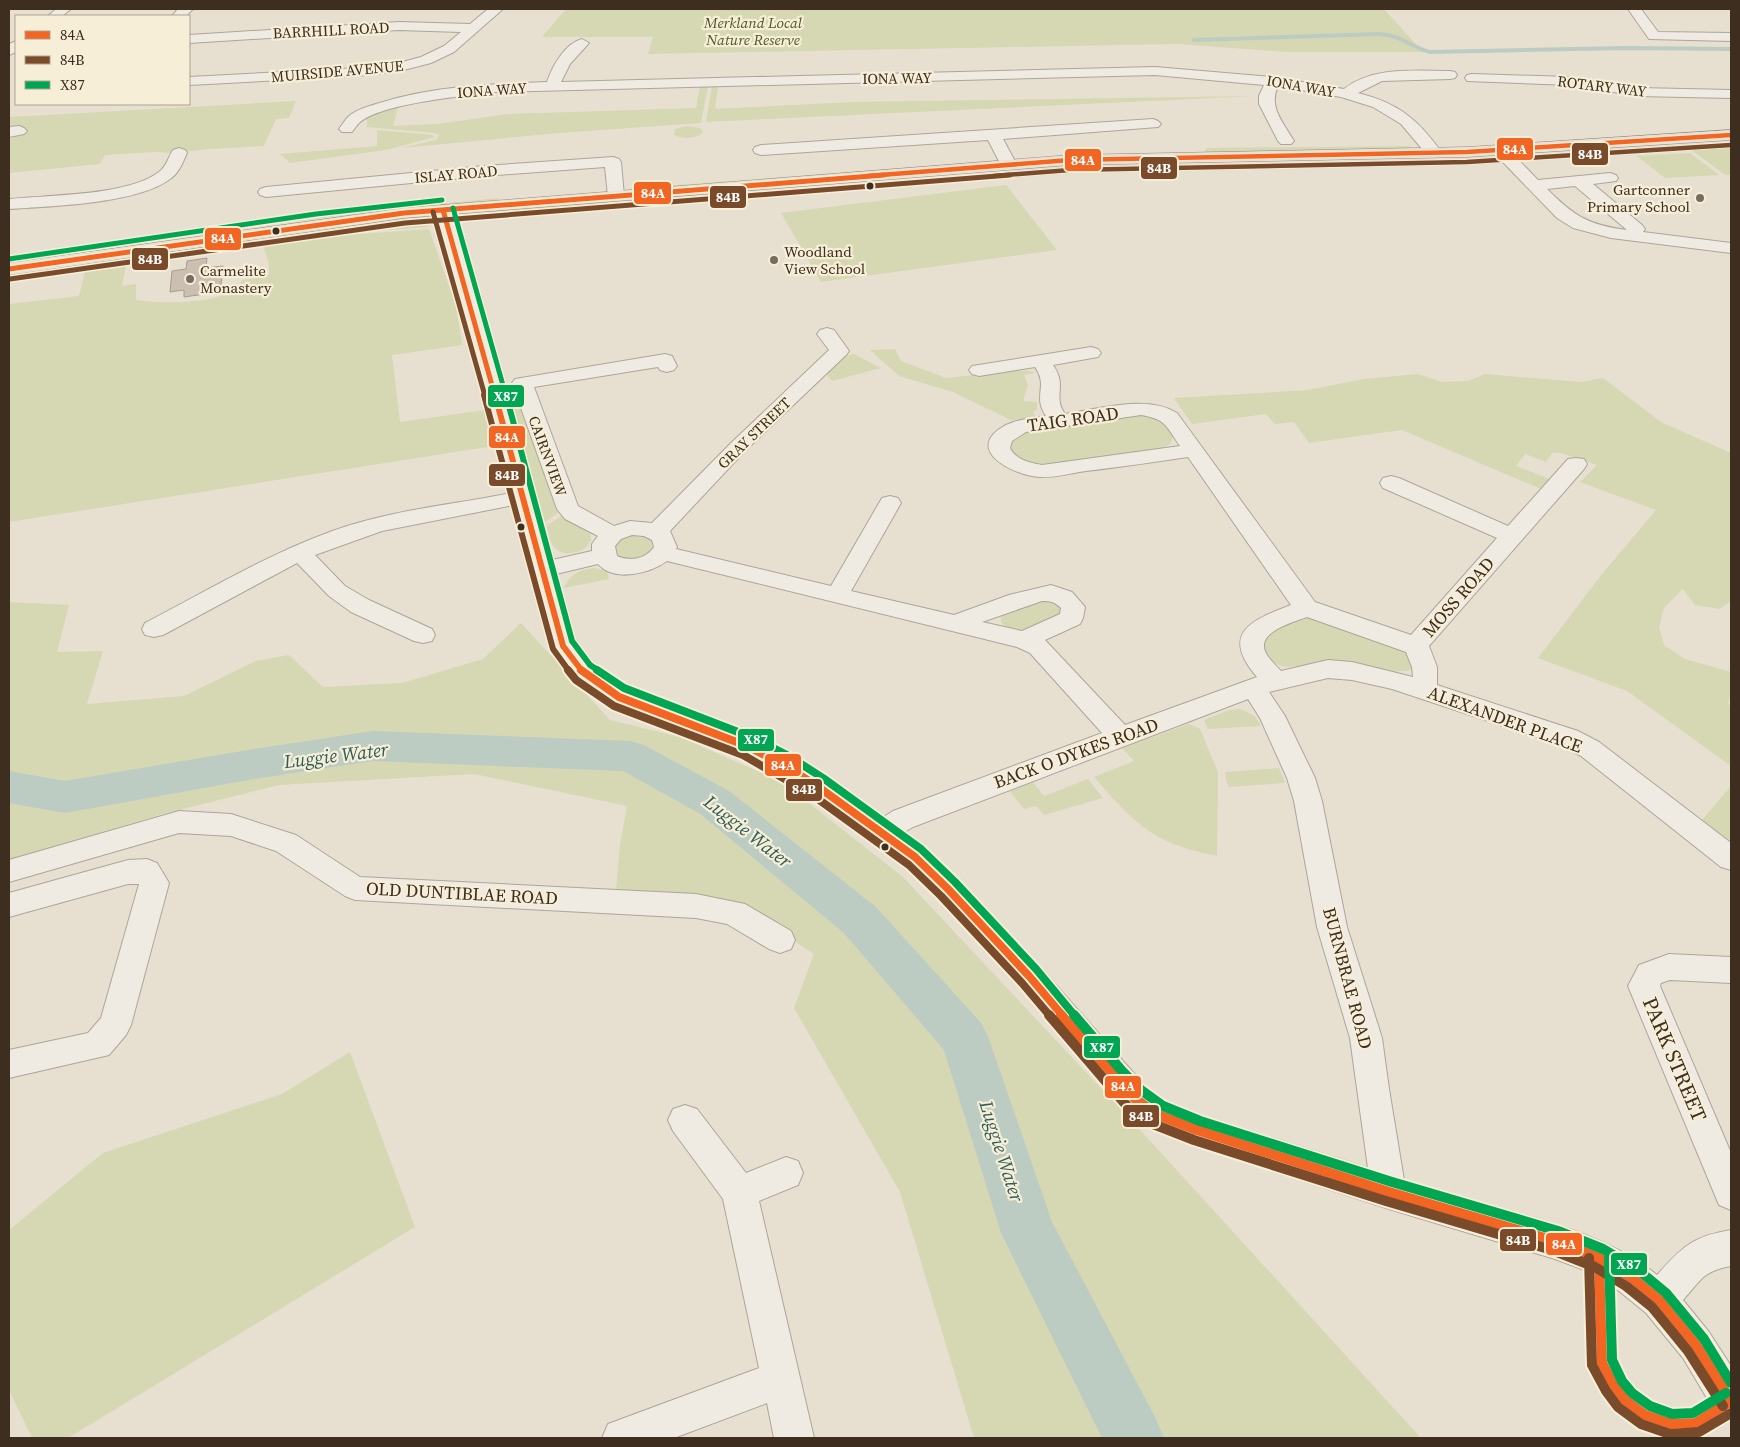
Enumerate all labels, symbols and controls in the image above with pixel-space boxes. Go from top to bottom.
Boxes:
park label: Merkland Local Nature Reserve [703,12,803,50]
legend [15,15,190,105]
street label: BARRHILL ROAD [272,16,390,44]
text: 84A [60,24,85,45]
text: 84B [60,49,84,70]
street label: MUIRSIDE AVENUE [270,55,404,87]
street label: IONA WAY [862,67,933,89]
street label: IONA WAY [1265,70,1338,102]
street label: ROTARY WAY [1556,70,1648,102]
text: X87 [60,74,85,95]
street label: IONA WAY [456,77,528,103]
line badge: 84A [1496,137,1534,161]
text: 84A [1503,139,1528,159]
line badge: 84B [1571,142,1609,166]
text: 84B [1578,144,1602,164]
line badge: 84A [1064,148,1102,172]
text: 84A [1071,150,1096,170]
line badge: 84B [1140,156,1178,180]
text: 84B [1147,158,1171,178]
street label: ISLAY ROAD [414,160,498,188]
place label: Gartconner Primary School [1587,179,1691,217]
line badge: 84A [633,181,672,205]
unlabelled marker [865,181,875,191]
text: 84A [641,183,666,203]
line badge: 84B [709,185,747,209]
text: 84B [716,187,740,207]
marker: Gartconner Primary School [1694,192,1706,204]
unlabelled marker [271,226,281,236]
line badge: 84A [204,227,242,251]
text: 84A [211,228,236,248]
place label: Woodland View School [784,241,866,279]
line badge: 84B [131,247,169,271]
text: 84B [138,249,162,269]
marker: Woodland View School [768,254,780,266]
place label: Carmelite Monastery [200,260,272,298]
marker: Carmelite Monastery [184,273,196,285]
line badge: X87 [487,384,525,408]
text: X87 [494,386,519,406]
street label: GRAY STREET [713,393,795,473]
street label: TAIG ROAD [1026,400,1120,438]
street label: CAIRNVIEW [524,413,573,500]
line badge: 84A [488,425,526,449]
text: 84A [495,427,520,447]
line badge: 84B [488,463,526,487]
text: 84B [495,465,519,485]
unlabelled marker [516,522,526,532]
street label: MOSS ROAD [1416,551,1500,643]
street label: ALEXANDER PLACE [1424,679,1586,759]
street label: BACK O DYKES ROAD [990,712,1162,794]
line badge: X87 [737,728,775,752]
text: X87 [744,729,769,749]
water label: Luggie Water [281,736,391,774]
line badge: 84A [764,753,802,777]
text: 84A [771,755,796,775]
line badge: 84B [785,778,823,802]
text: 84B [792,779,816,799]
water label: Luggie Water [698,788,798,874]
unlabelled marker [880,842,890,852]
street label: OLD DUNTIBLAE ROAD [365,875,559,911]
street label: BURNBRAE ROAD [1317,904,1379,1052]
street label: PARK STREET [1636,992,1714,1126]
line badge: X87 [1083,1035,1121,1059]
text: X87 [1090,1037,1115,1057]
line badge: 84A [1104,1075,1142,1099]
text: 84A [1111,1076,1136,1096]
water label: Luggie Water [973,1096,1031,1206]
line badge: 84B [1122,1104,1160,1128]
text: 84B [1129,1106,1153,1126]
line badge: 84B [1499,1228,1537,1252]
text: 84B [1506,1230,1530,1250]
line badge: 84A [1545,1232,1583,1256]
text: 84A [1552,1234,1577,1254]
line badge: X87 [1610,1252,1648,1276]
text: X87 [1617,1254,1642,1274]

